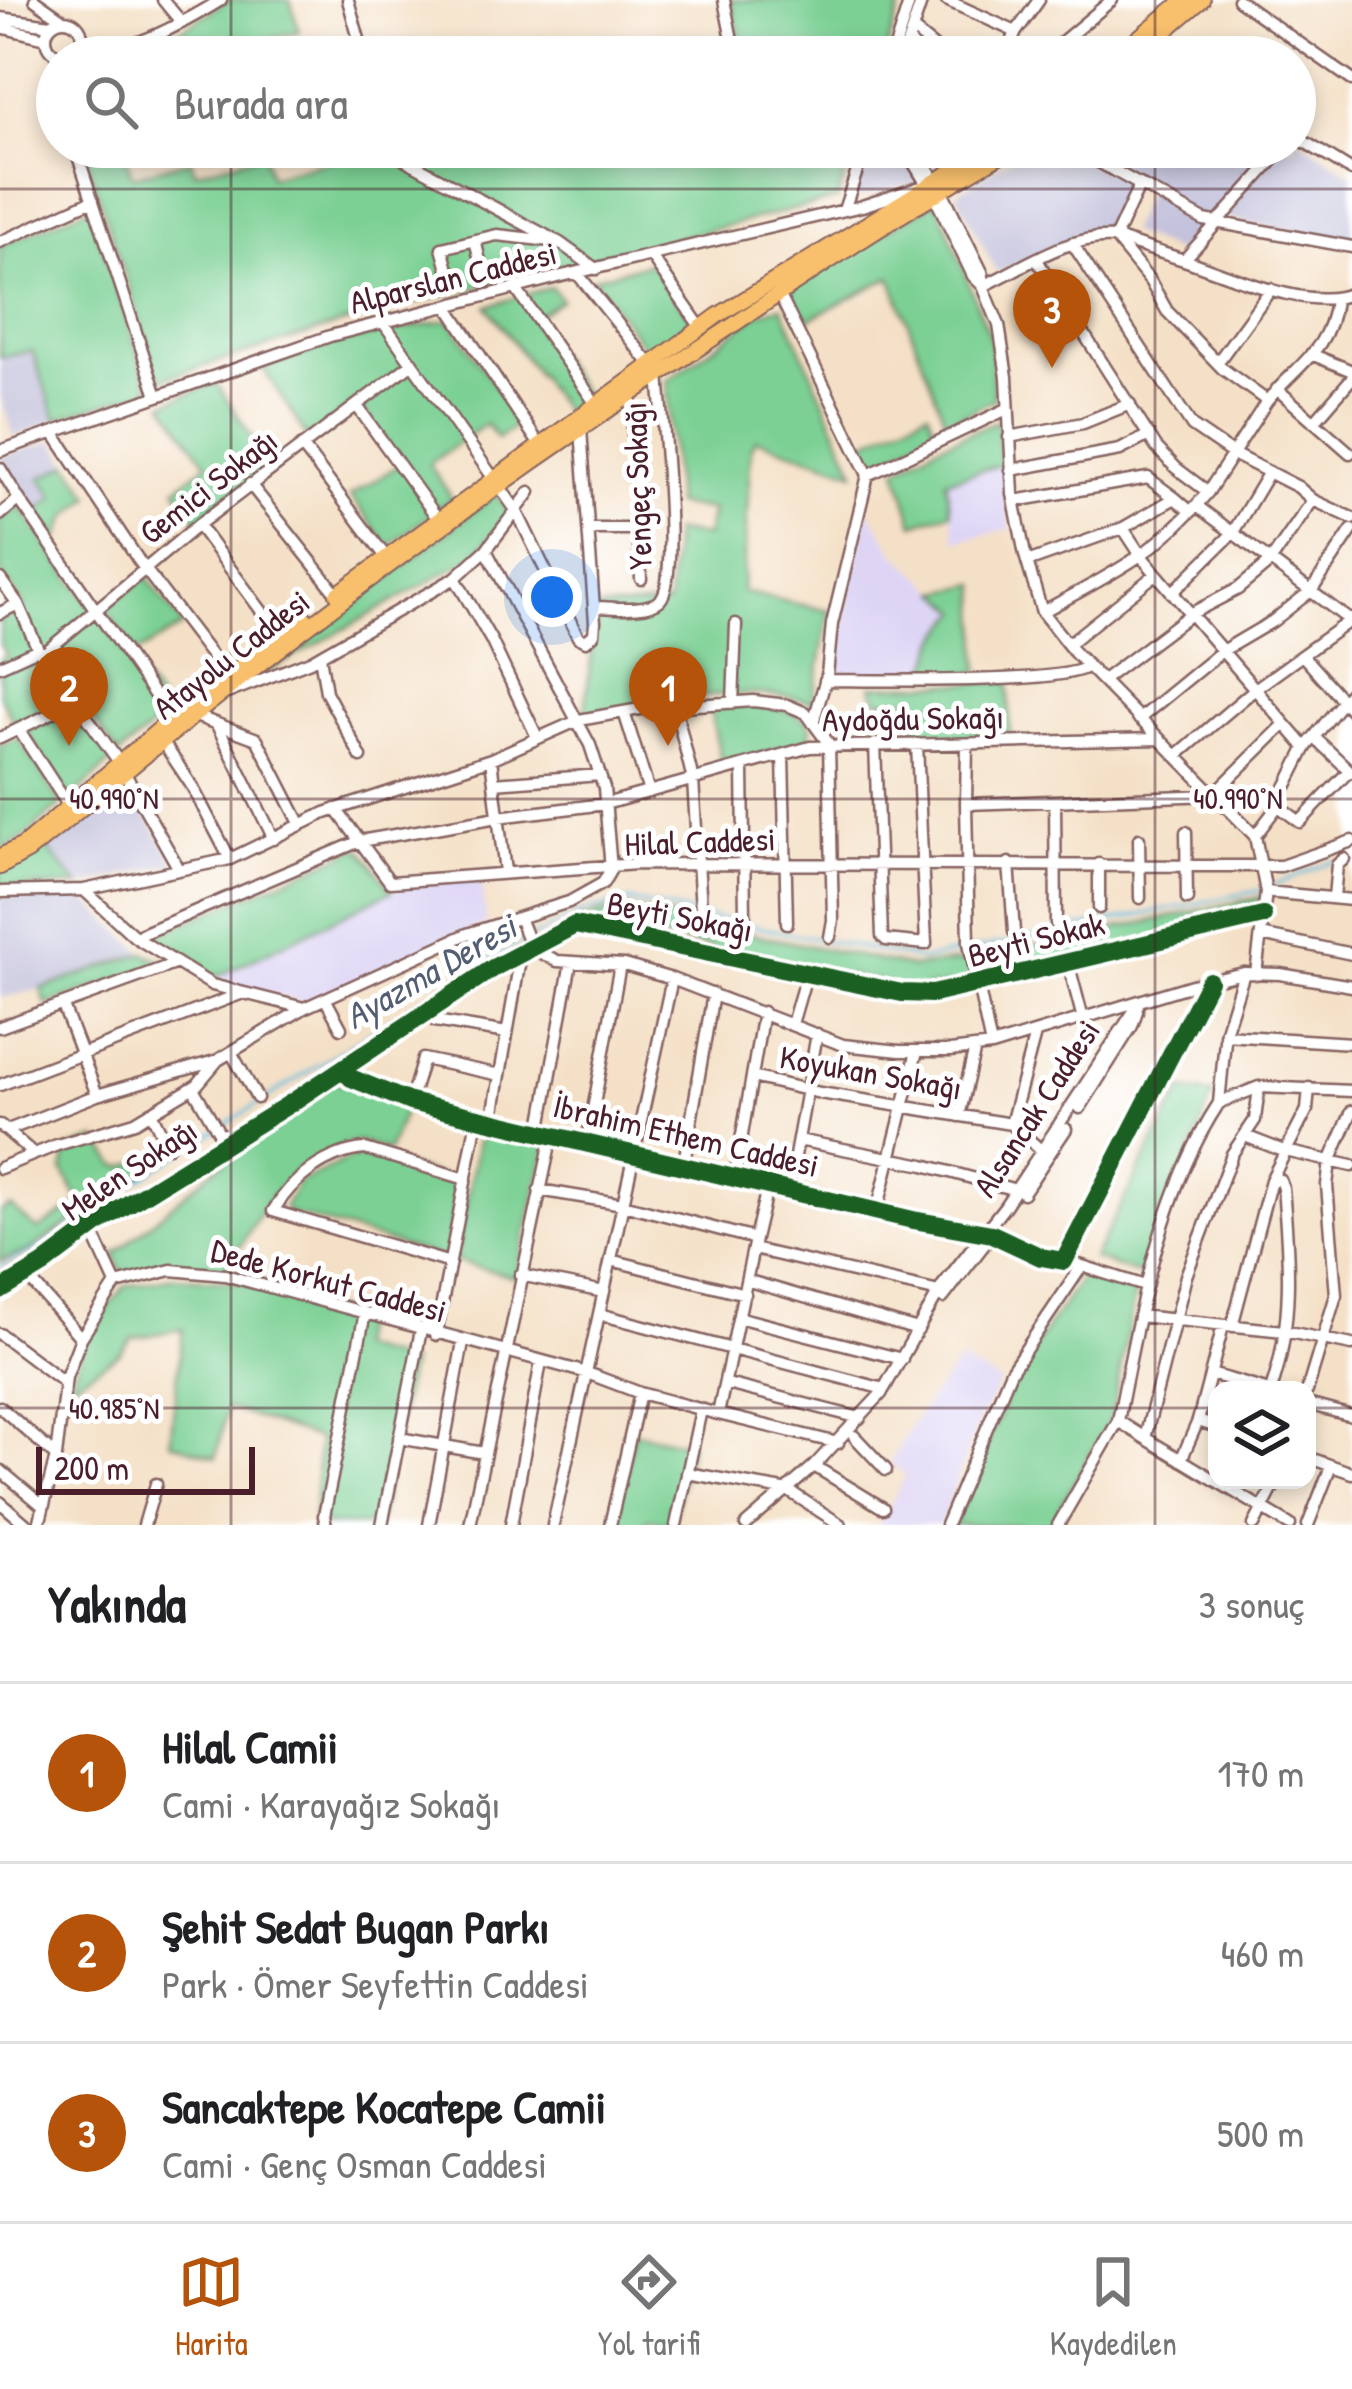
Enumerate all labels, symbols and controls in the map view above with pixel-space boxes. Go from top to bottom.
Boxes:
search box [36,36,1316,168]
icon: search [78,69,144,135]
text: Burada ara [174,72,348,133]
street label: Alparslan Caddesi [345,230,561,325]
pin: 3 [1013,269,1091,368]
street label: Yengeç Sokağı [612,401,663,571]
street label: Gemici Sokağı [130,418,287,555]
your location [522,567,582,627]
street label: Atayolu Caddesi [144,579,319,730]
pin: 2 [30,647,108,746]
pin: 1 [629,647,707,746]
street label: Aydoğdu Sokağı [822,694,1004,743]
text: 40.990°N [69,778,159,818]
text: 40.990°N [1193,778,1283,818]
street label: Hilal Caddesi [624,816,776,866]
street label: Beyti Sokağı [603,880,757,953]
water label: Ayazma Deresi [335,900,528,1040]
street label: Beyti Sokak [963,901,1109,978]
street label: Alsancak Caddesi [962,1011,1110,1205]
street label: Koyukan Sokağı [776,1034,965,1111]
street label: İbrahim Ethem Caddesi [549,1083,823,1187]
street label: Melen Sokağı [53,1108,206,1231]
street label: Dede Korkut Caddesi [207,1227,451,1333]
map controls [1208,1381,1316,1489]
button: layers [1208,1381,1316,1489]
text: 40.985°N [69,1388,159,1428]
scale bar [36,1441,255,1494]
text: 200 m [54,1446,129,1490]
text: Yakında [48,1569,186,1638]
text: 3 sonuç [1198,1577,1304,1630]
text: Hilal Camii [162,1716,338,1777]
text: 1 [80,1746,94,1799]
text: 170 m [1218,1746,1304,1799]
text: Cami · Karayağız Sokağı [162,1777,500,1830]
text: Şehit Sedat Bugan Parkı [162,1896,550,1957]
text: 2 [78,1926,96,1979]
text: 460 m [1221,1926,1304,1979]
text: Park · Ömer Seyfettin Caddesi [162,1957,589,2010]
text: Sancaktepe Kocatepe Camii [162,2076,606,2137]
text: 3 [78,2106,96,2159]
text: 500 m [1217,2106,1304,2159]
text: Cami · Genç Osman Caddesi [162,2137,547,2190]
tab: Harita [175,2249,248,2365]
tab: Yol tarifi [598,2249,700,2365]
tab: Kaydedilen [1050,2249,1177,2365]

